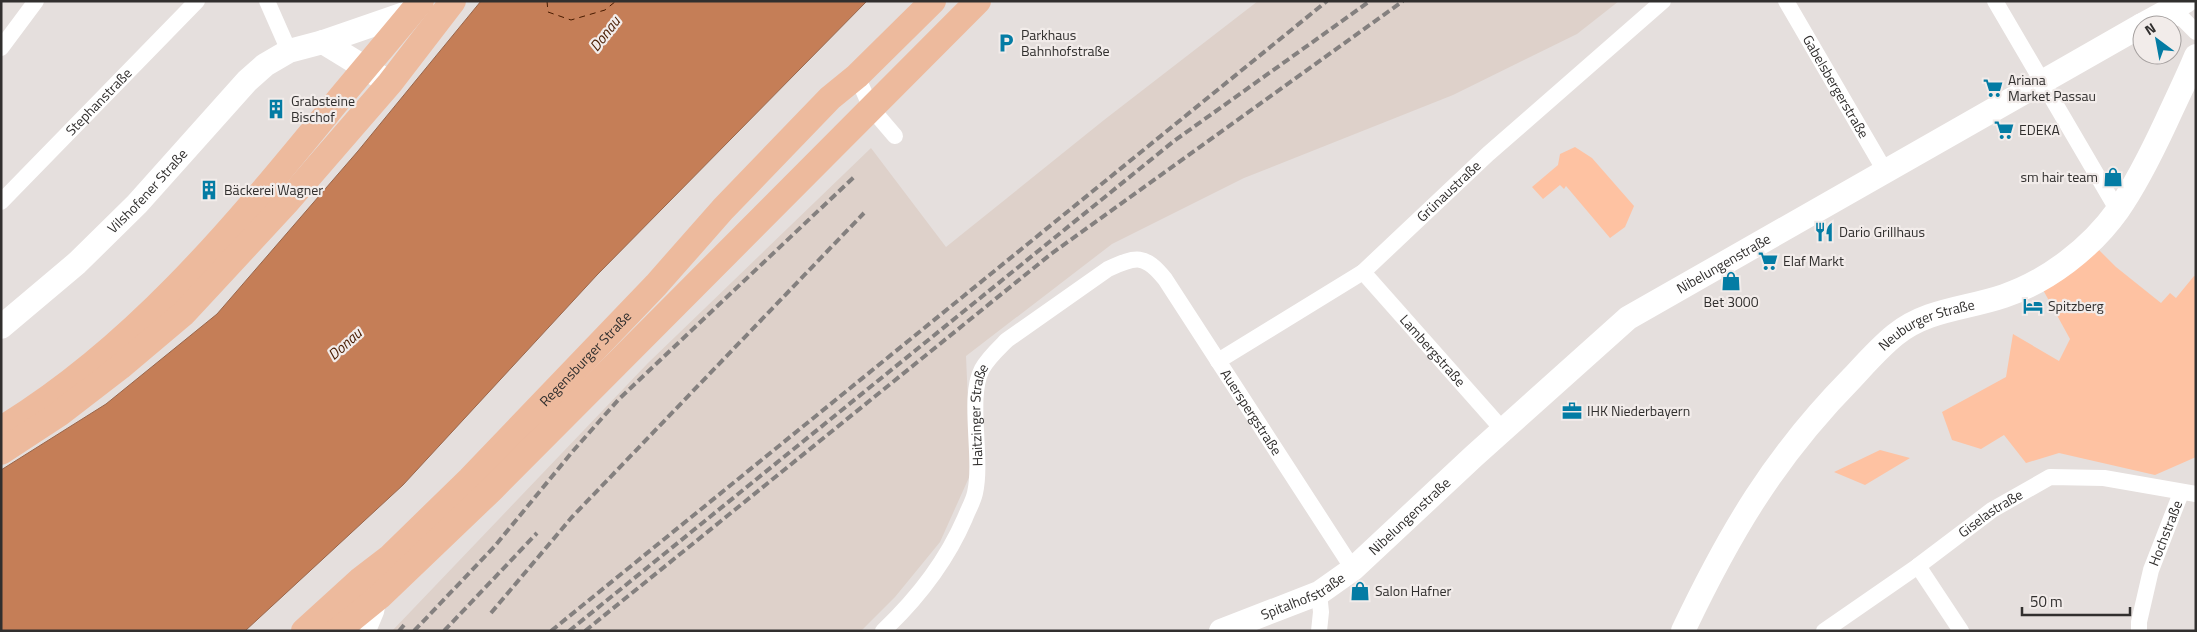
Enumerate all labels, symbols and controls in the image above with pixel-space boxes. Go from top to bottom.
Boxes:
water label: Donau [584,10,627,56]
north arrow [2132,15,2182,65]
text: N [2140,17,2160,40]
place label: Parkhaus Bahnhofstraße [1021,24,1110,61]
street label: Gabelsbergerstraße [1798,31,1875,142]
parking icon: Parkhaus Bahnhofstraße [995,32,1017,54]
street label: Stephanstraße [60,63,136,140]
place label: Ariana Market Passau [2008,69,2096,106]
supermarket icon: Ariana Market Passau [1982,77,2004,99]
place label: Grabsteine Bischof [291,90,355,127]
building icon: Grabsteine Bischof [265,98,287,120]
supermarket icon: EDEKA [1993,119,2015,141]
place label: EDEKA [2019,119,2060,140]
street label: Vilshofener Straße [102,144,192,238]
street label: Grünaustraße [1412,155,1485,226]
place label: sm hair team [2020,166,2098,187]
shop icon: sm hair team [2102,166,2124,188]
building icon: Bäckerei Wagner [198,179,220,201]
place label: Bäckerei Wagner [224,179,323,200]
restaurant icon: Dario Grillhaus [1813,221,1835,243]
place label: Dario Grillhaus [1839,221,1925,242]
street label: Nibelungenstraße [1672,228,1774,298]
supermarket icon: Elaf Markt [1757,250,1779,272]
place label: Elaf Markt [1783,250,1844,271]
shop icon: Bet 3000 [1720,270,1742,292]
place label: Bet 3000 [1703,291,1759,312]
street label: Neuburger Straße [1873,293,1976,355]
hotel icon: Spitzberg [2022,295,2044,317]
place label: Spitzberg [2048,295,2104,316]
street label: Regensburger Straße [534,306,636,411]
street label: Lambergstraße [1395,310,1471,391]
water label: Donau [322,321,368,365]
street label: Haitzinger Straße [964,359,993,466]
street label: Auerspergstraße [1216,365,1287,459]
office icon: IHK Niederbayern [1561,400,1583,422]
place label: IHK Niederbayern [1587,400,1690,421]
street label: Nibelungenstraße [1363,472,1455,560]
street label: Giselastraße [1953,484,2026,542]
street label: Hochstraße [2143,497,2187,569]
street label: Spitalhofstraße [1257,567,1349,625]
shop icon: Salon Hafner [1349,580,1371,602]
place label: Salon Hafner [1375,580,1452,601]
scale bar [2022,584,2130,616]
text: 50 m [2030,590,2063,613]

